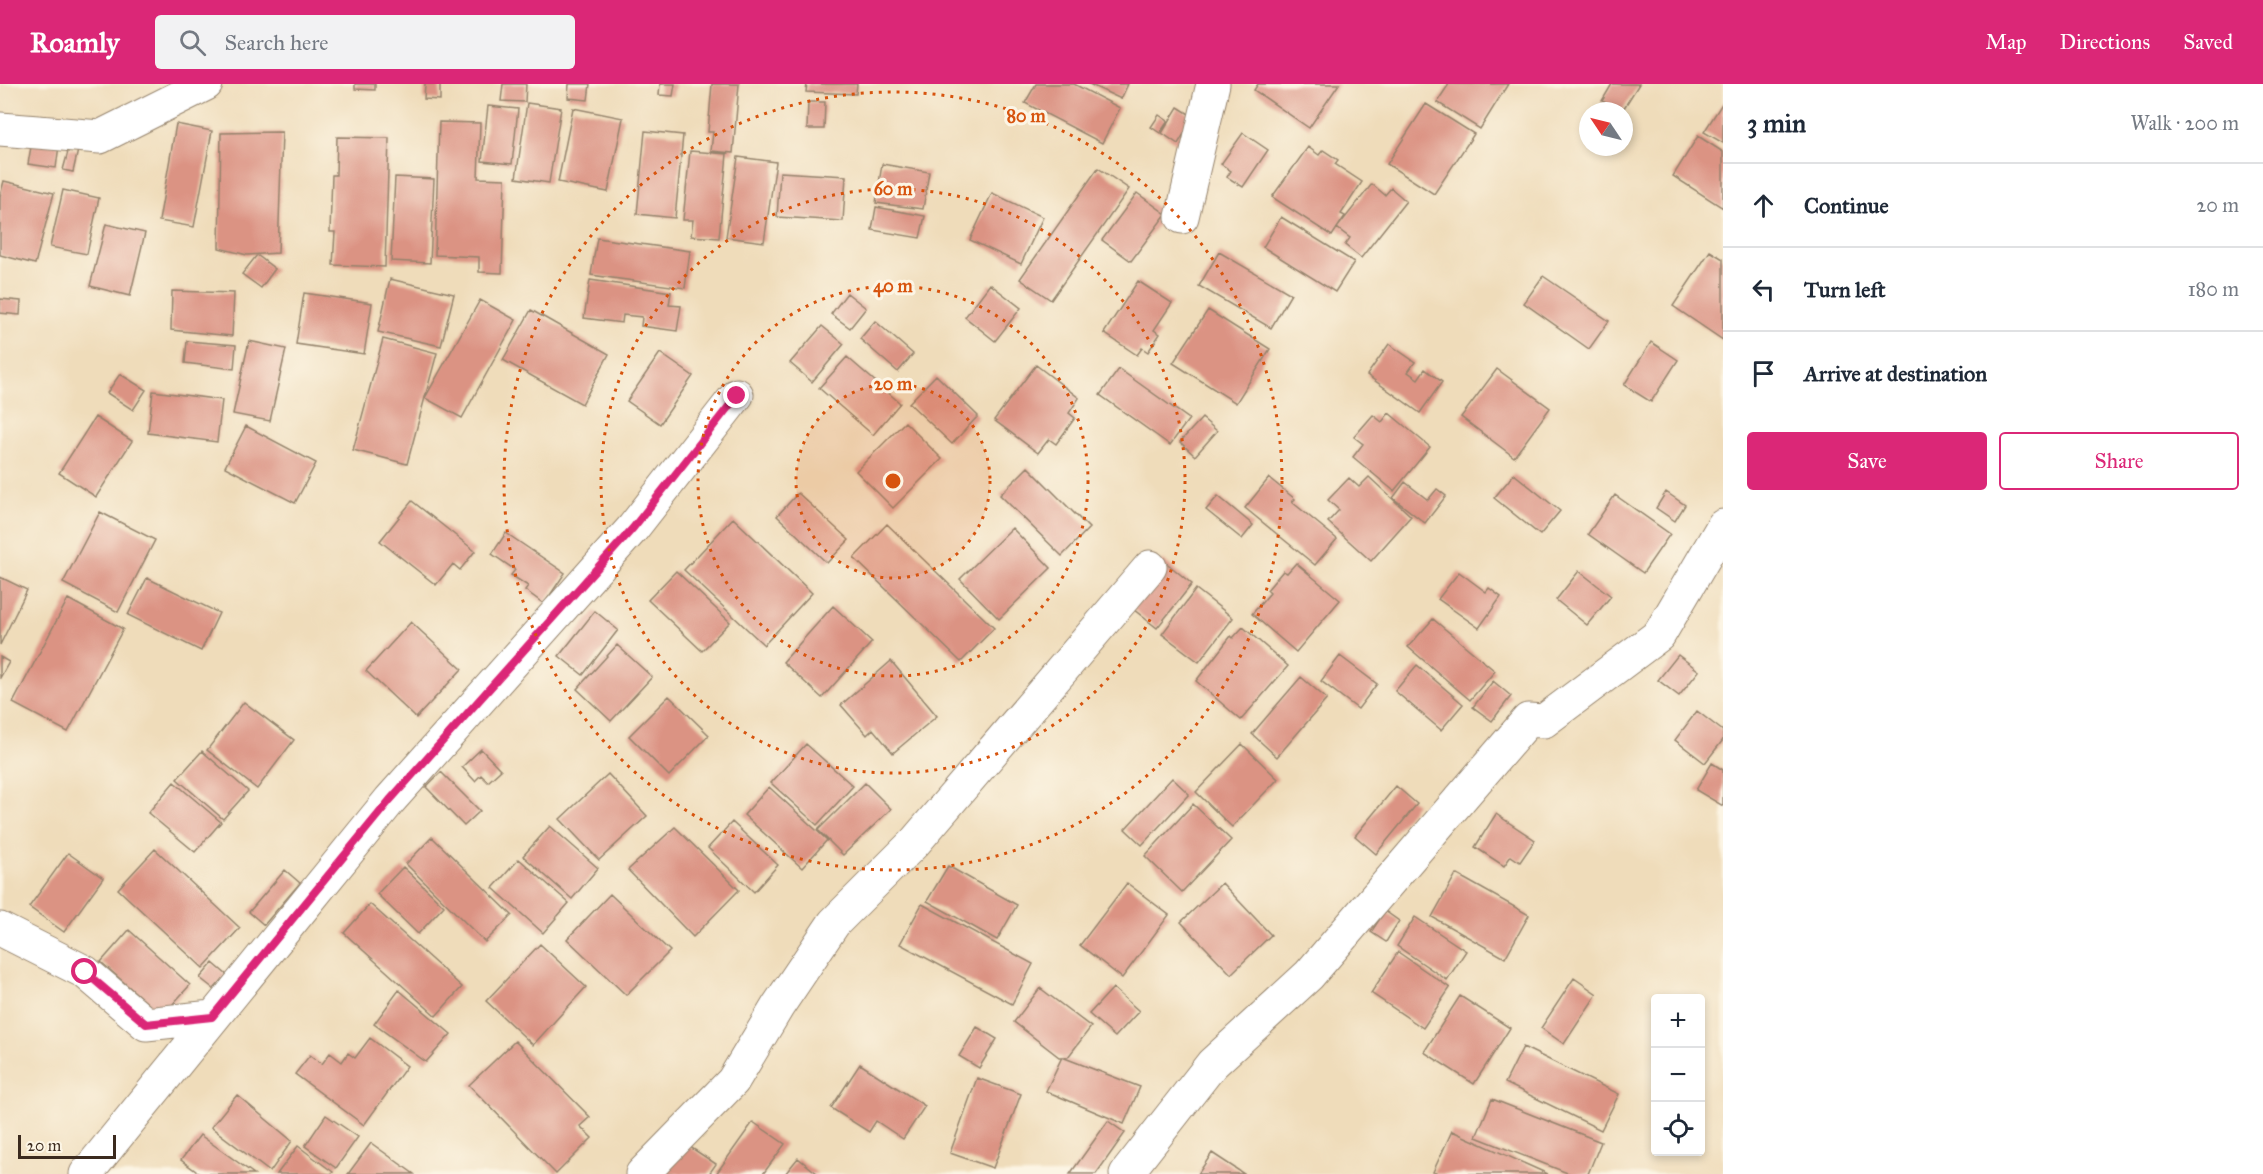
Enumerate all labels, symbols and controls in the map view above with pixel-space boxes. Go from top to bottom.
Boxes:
search box [155,15,575,69]
text: Roamly [30,25,119,60]
icon: search [176,26,209,59]
text: Search here [224,29,328,56]
text: Map [1986,29,2027,55]
text: Directions [2060,29,2150,55]
text: Saved [2183,29,2233,55]
north arrow [1579,102,1633,156]
text: 80 m [1006,105,1046,127]
text: 3 min [1747,107,1806,139]
text: Walk · 200 m [2131,111,2239,135]
text: 60 m [874,178,913,200]
icon: ahead [1747,189,1780,222]
text: Continue [1804,192,1889,219]
text: 20 m [2196,193,2239,217]
icon: left [1747,273,1780,306]
text: 40 m [873,275,914,298]
text: Turn left [1804,276,1886,303]
text: 180 m [2188,277,2239,301]
icon: arrive [1747,357,1780,390]
text: Arrive at destination [1804,360,1987,387]
text: 20 m [874,373,913,395]
route end [723,382,749,408]
button: Save [1747,432,1987,490]
button: Share [1999,432,2239,490]
centre of rings [883,471,903,491]
route start [71,958,97,984]
map controls [1651,994,1705,1156]
button: + [1651,994,1705,1048]
button: − [1651,1048,1705,1102]
button: locate [1651,1102,1705,1156]
scale bar [18,1132,116,1160]
text: 20 m [27,1136,61,1155]

